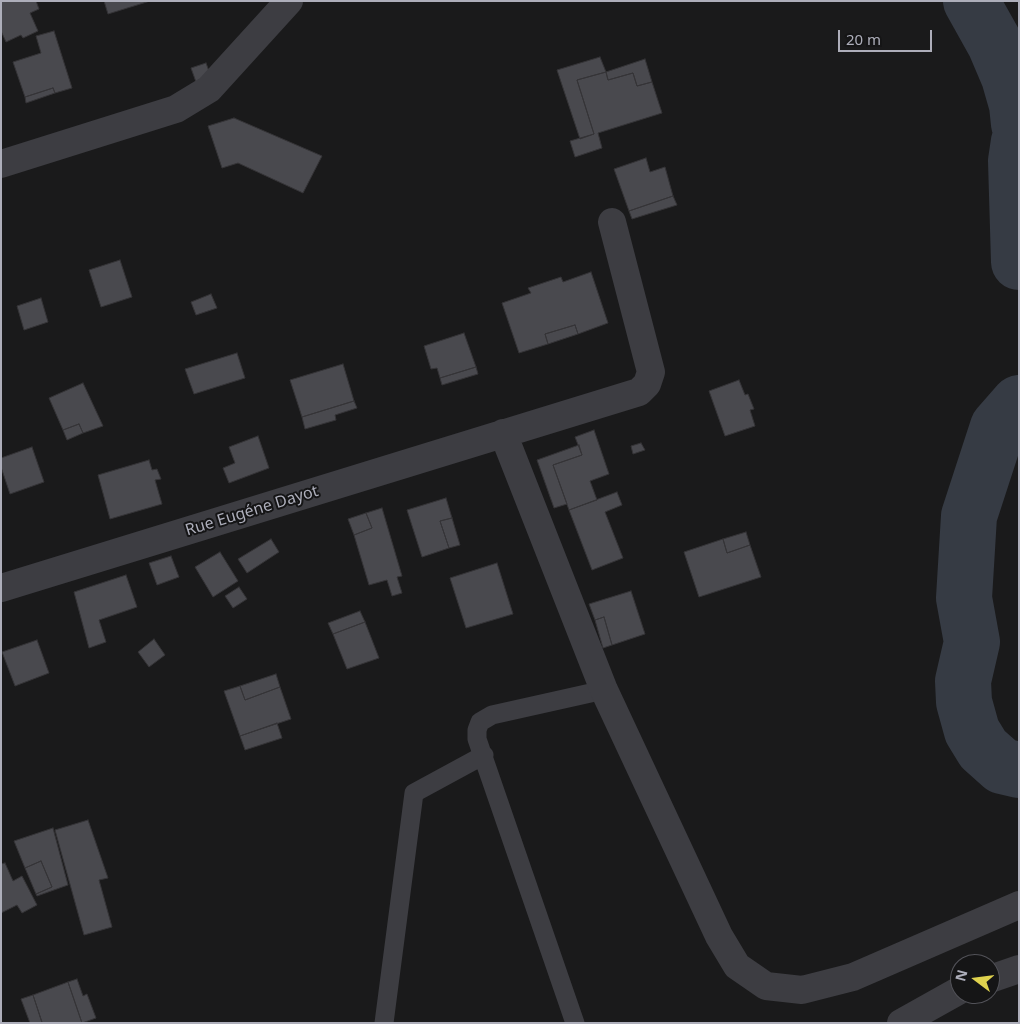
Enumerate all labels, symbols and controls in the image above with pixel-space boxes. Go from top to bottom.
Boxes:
scale bar [840,20,934,52]
text: 20 m [846,29,881,49]
street label: Rue Eugéne Dayot [183,482,321,540]
north arrow [950,954,1000,1004]
text: N [950,967,972,983]

